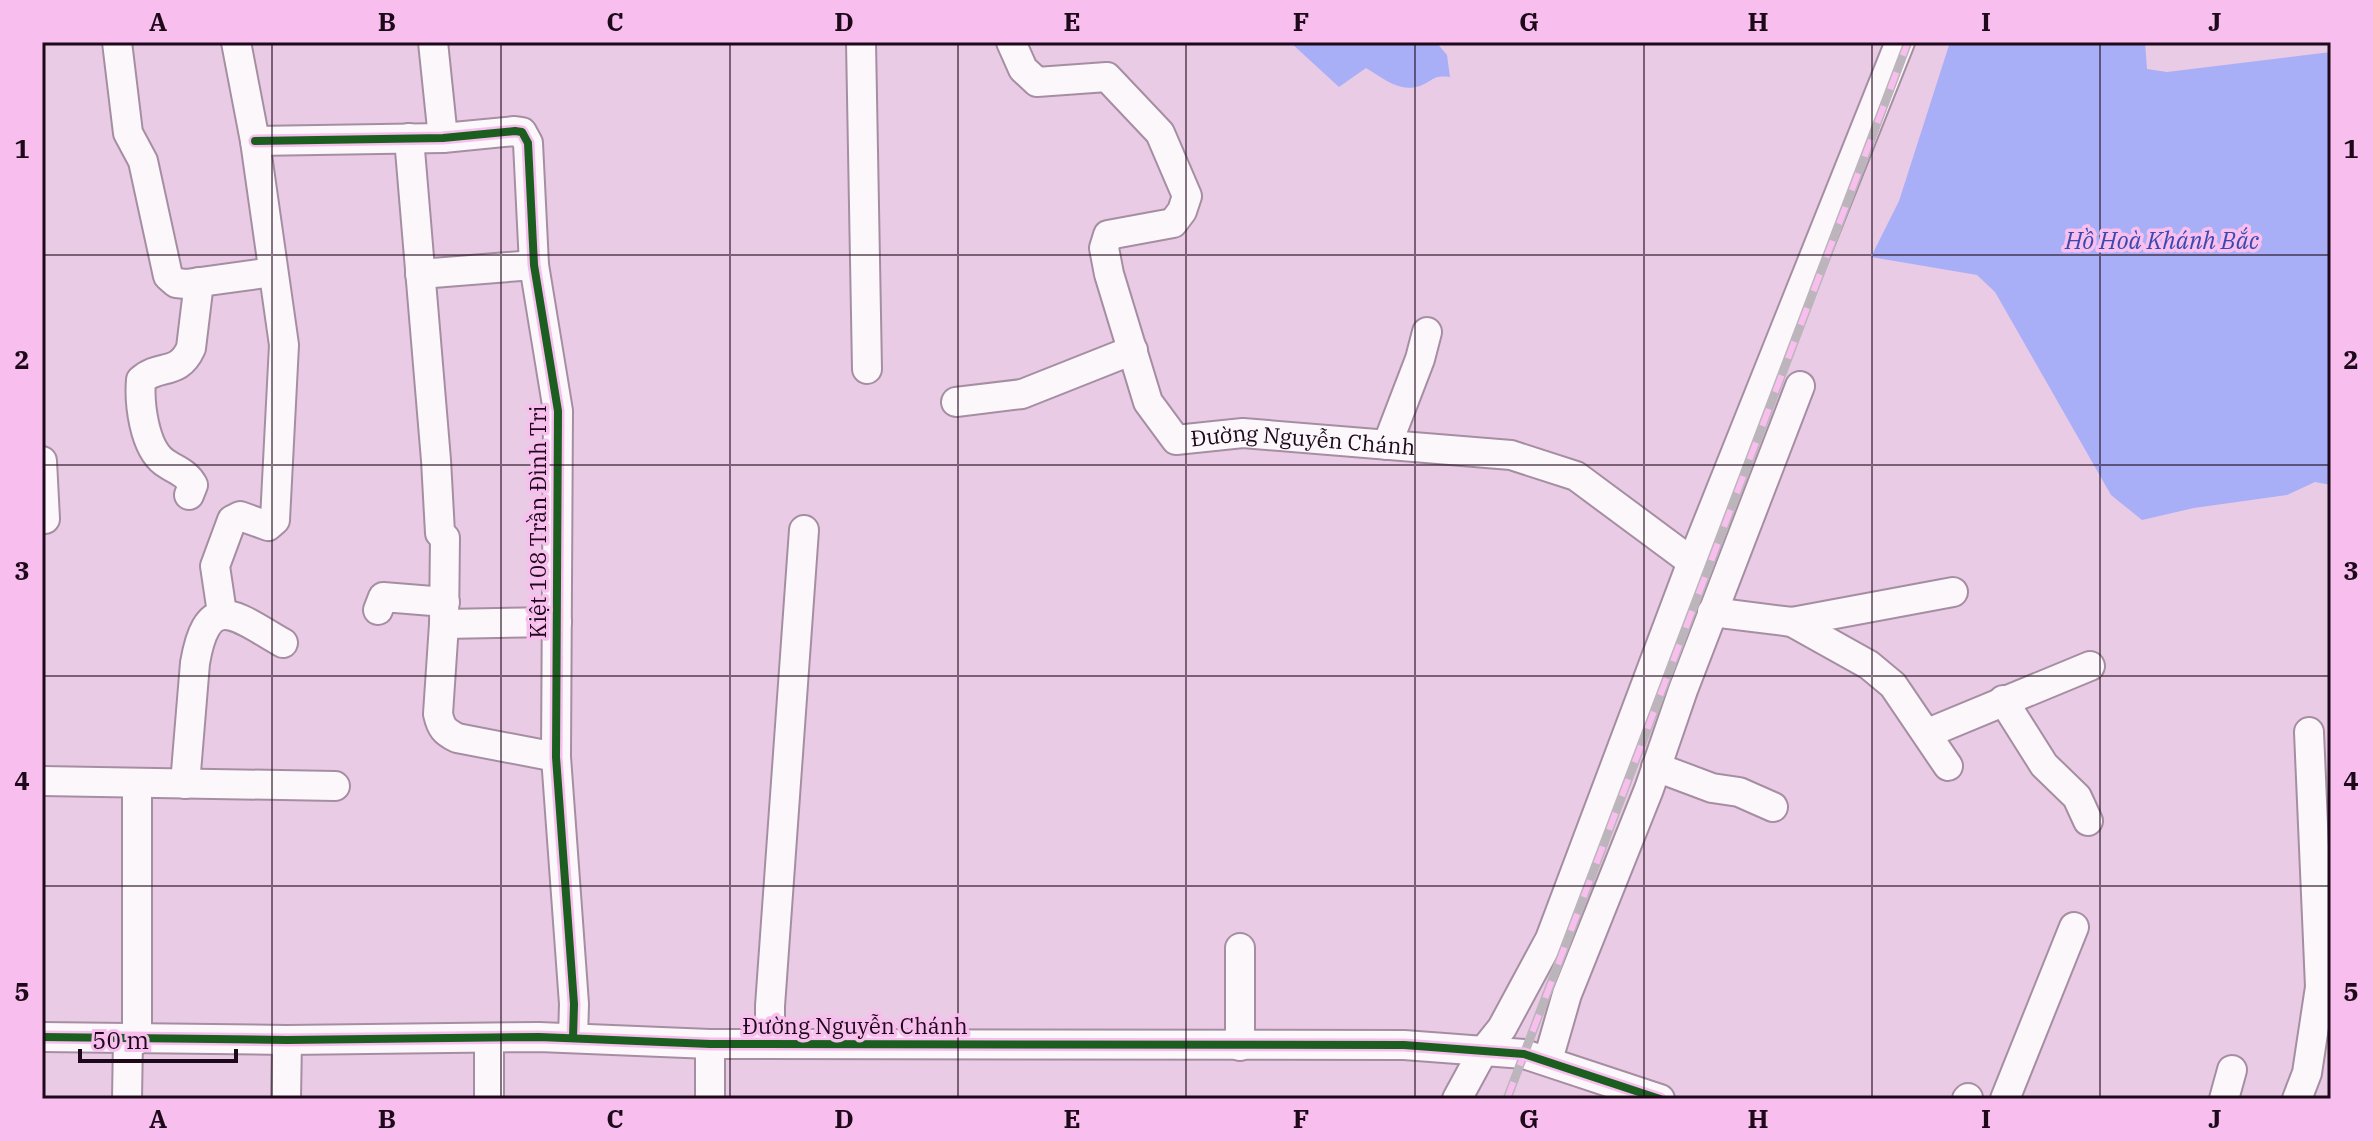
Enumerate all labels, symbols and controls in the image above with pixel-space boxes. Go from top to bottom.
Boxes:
text: A [149,4,167,38]
text: B [378,4,396,38]
text: C [606,4,624,38]
text: D [834,4,854,38]
text: E [1063,4,1081,38]
text: F [1293,4,1309,38]
text: G [1519,4,1539,38]
text: H [1747,4,1769,38]
text: I [1981,4,1991,38]
text: J [2208,4,2222,38]
text: 1 [14,131,30,165]
text: 1 [2343,131,2359,165]
water label: Hồ Hoà Khánh Bắc [2064,224,2260,256]
text: 2 [14,342,30,376]
text: 2 [2343,342,2359,376]
street label: Kiệt 108 Trần Đình Tri [523,406,552,638]
street label: Đường Nguyễn Chánh [1189,418,1417,461]
text: 3 [14,553,30,587]
text: 3 [2343,553,2359,587]
text: 4 [14,763,30,797]
text: 4 [2343,763,2359,797]
text: 5 [14,974,30,1008]
text: 5 [2343,974,2359,1008]
street label: Đường Nguyễn Chánh [742,1011,968,1040]
scale bar [80,1013,236,1063]
text: 50 m [92,1024,149,1056]
text: A [149,1101,167,1135]
text: B [378,1101,396,1135]
text: C [606,1101,624,1135]
text: D [834,1101,854,1135]
text: E [1063,1101,1081,1135]
text: F [1293,1101,1309,1135]
text: G [1519,1101,1539,1135]
text: H [1747,1101,1769,1135]
text: I [1981,1101,1991,1135]
text: J [2208,1101,2222,1135]

